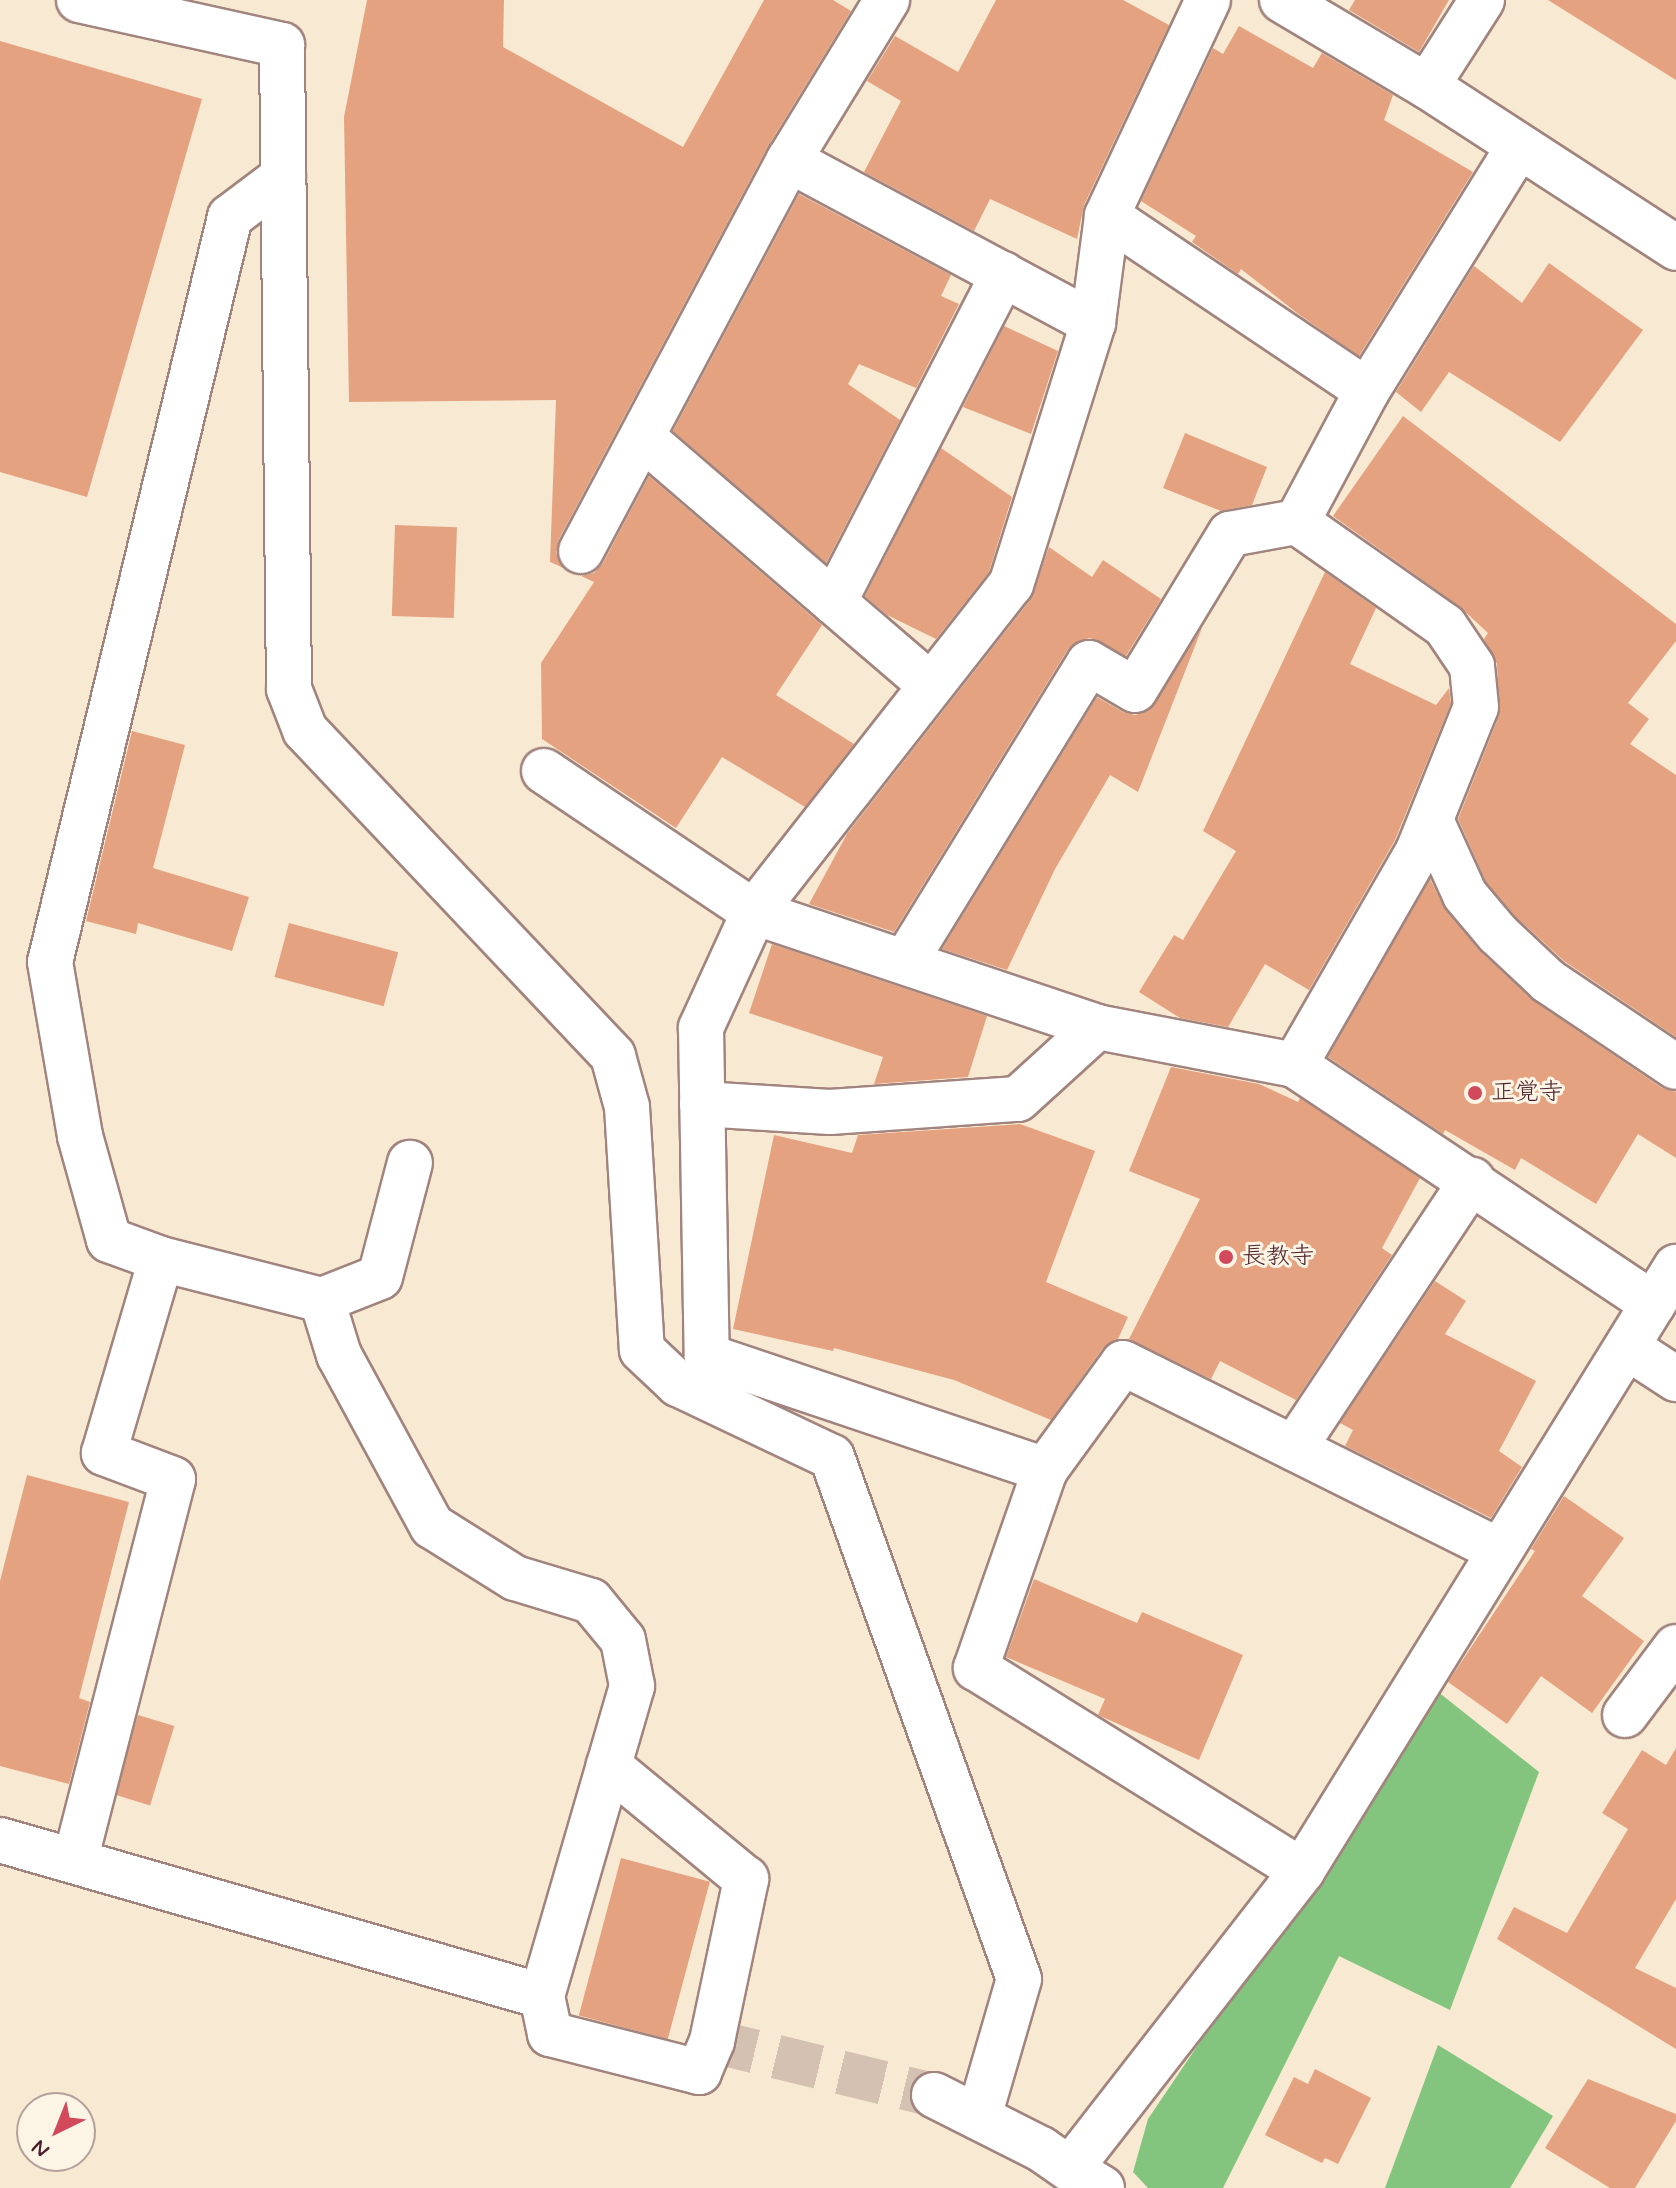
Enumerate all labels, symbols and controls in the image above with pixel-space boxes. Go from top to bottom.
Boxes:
place label: 正覚寺 [1491,1079,1563,1107]
marker: 正覚寺 [1466,1084,1484,1102]
place label: 長教寺 [1242,1243,1314,1271]
marker: 長教寺 [1217,1248,1235,1266]
north arrow [16,2092,96,2172]
text: N [26,2133,56,2163]

